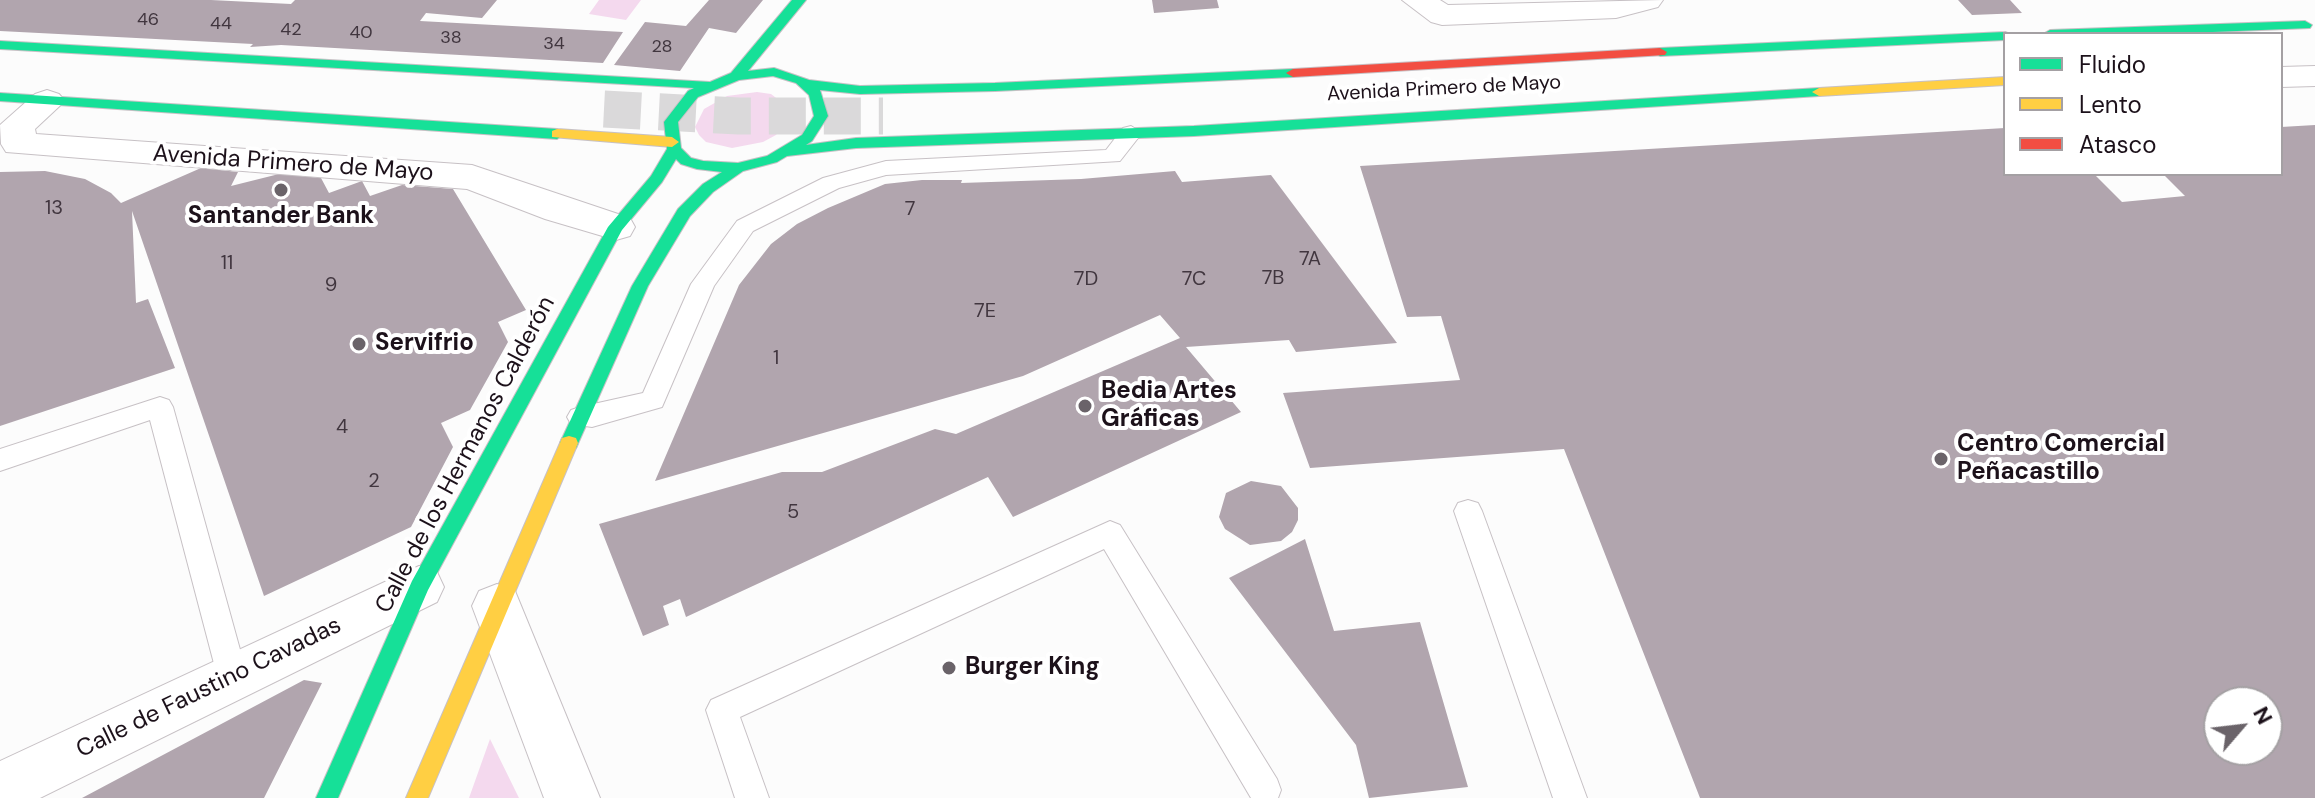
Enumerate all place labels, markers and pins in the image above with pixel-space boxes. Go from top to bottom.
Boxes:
marker: Santander Bank [272,181,290,199]
place label: Santander Bank [188,203,374,231]
place label: Servifrio [375,330,474,358]
marker: Servifrio [350,335,368,353]
place label: Bedia Artes Gráficas [1101,378,1237,434]
marker: Bedia Artes Gráficas [1076,397,1094,415]
place label: Centro Comercial Peñacastillo [1957,431,2165,487]
marker: Centro Comercial Peñacastillo [1932,450,1950,468]
place label: Burger King [965,654,1100,682]
marker: Burger King [940,659,958,677]

